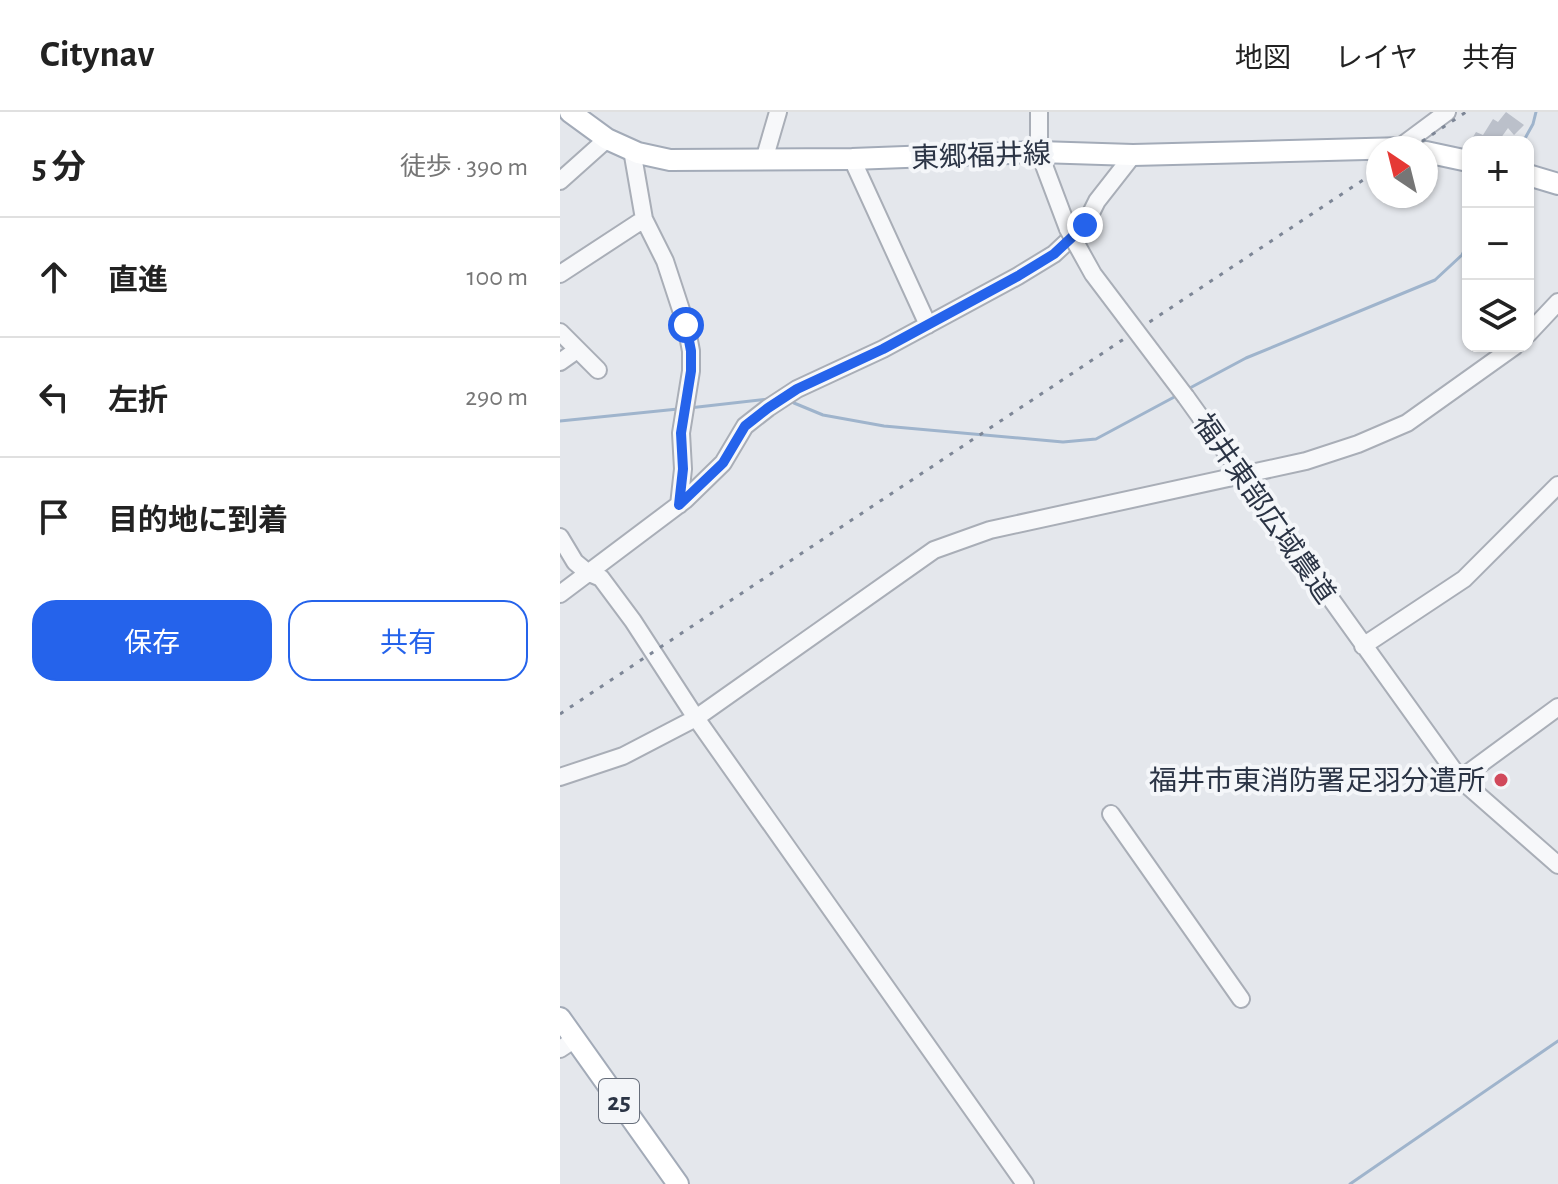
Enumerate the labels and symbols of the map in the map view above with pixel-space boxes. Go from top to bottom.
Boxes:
north arrow [1366,136,1438,208]
street label: 東郷福井線 [911,139,1052,173]
route end [1067,207,1103,243]
route start [668,307,704,343]
street label: 福井東部広域農道 [1188,408,1341,609]
place label: 福井市東消防署足羽分遣所 [1149,766,1485,796]
marker: 福井市東消防署足羽分遣所 [1492,771,1510,789]
road number: 25 [599,1079,639,1123]

